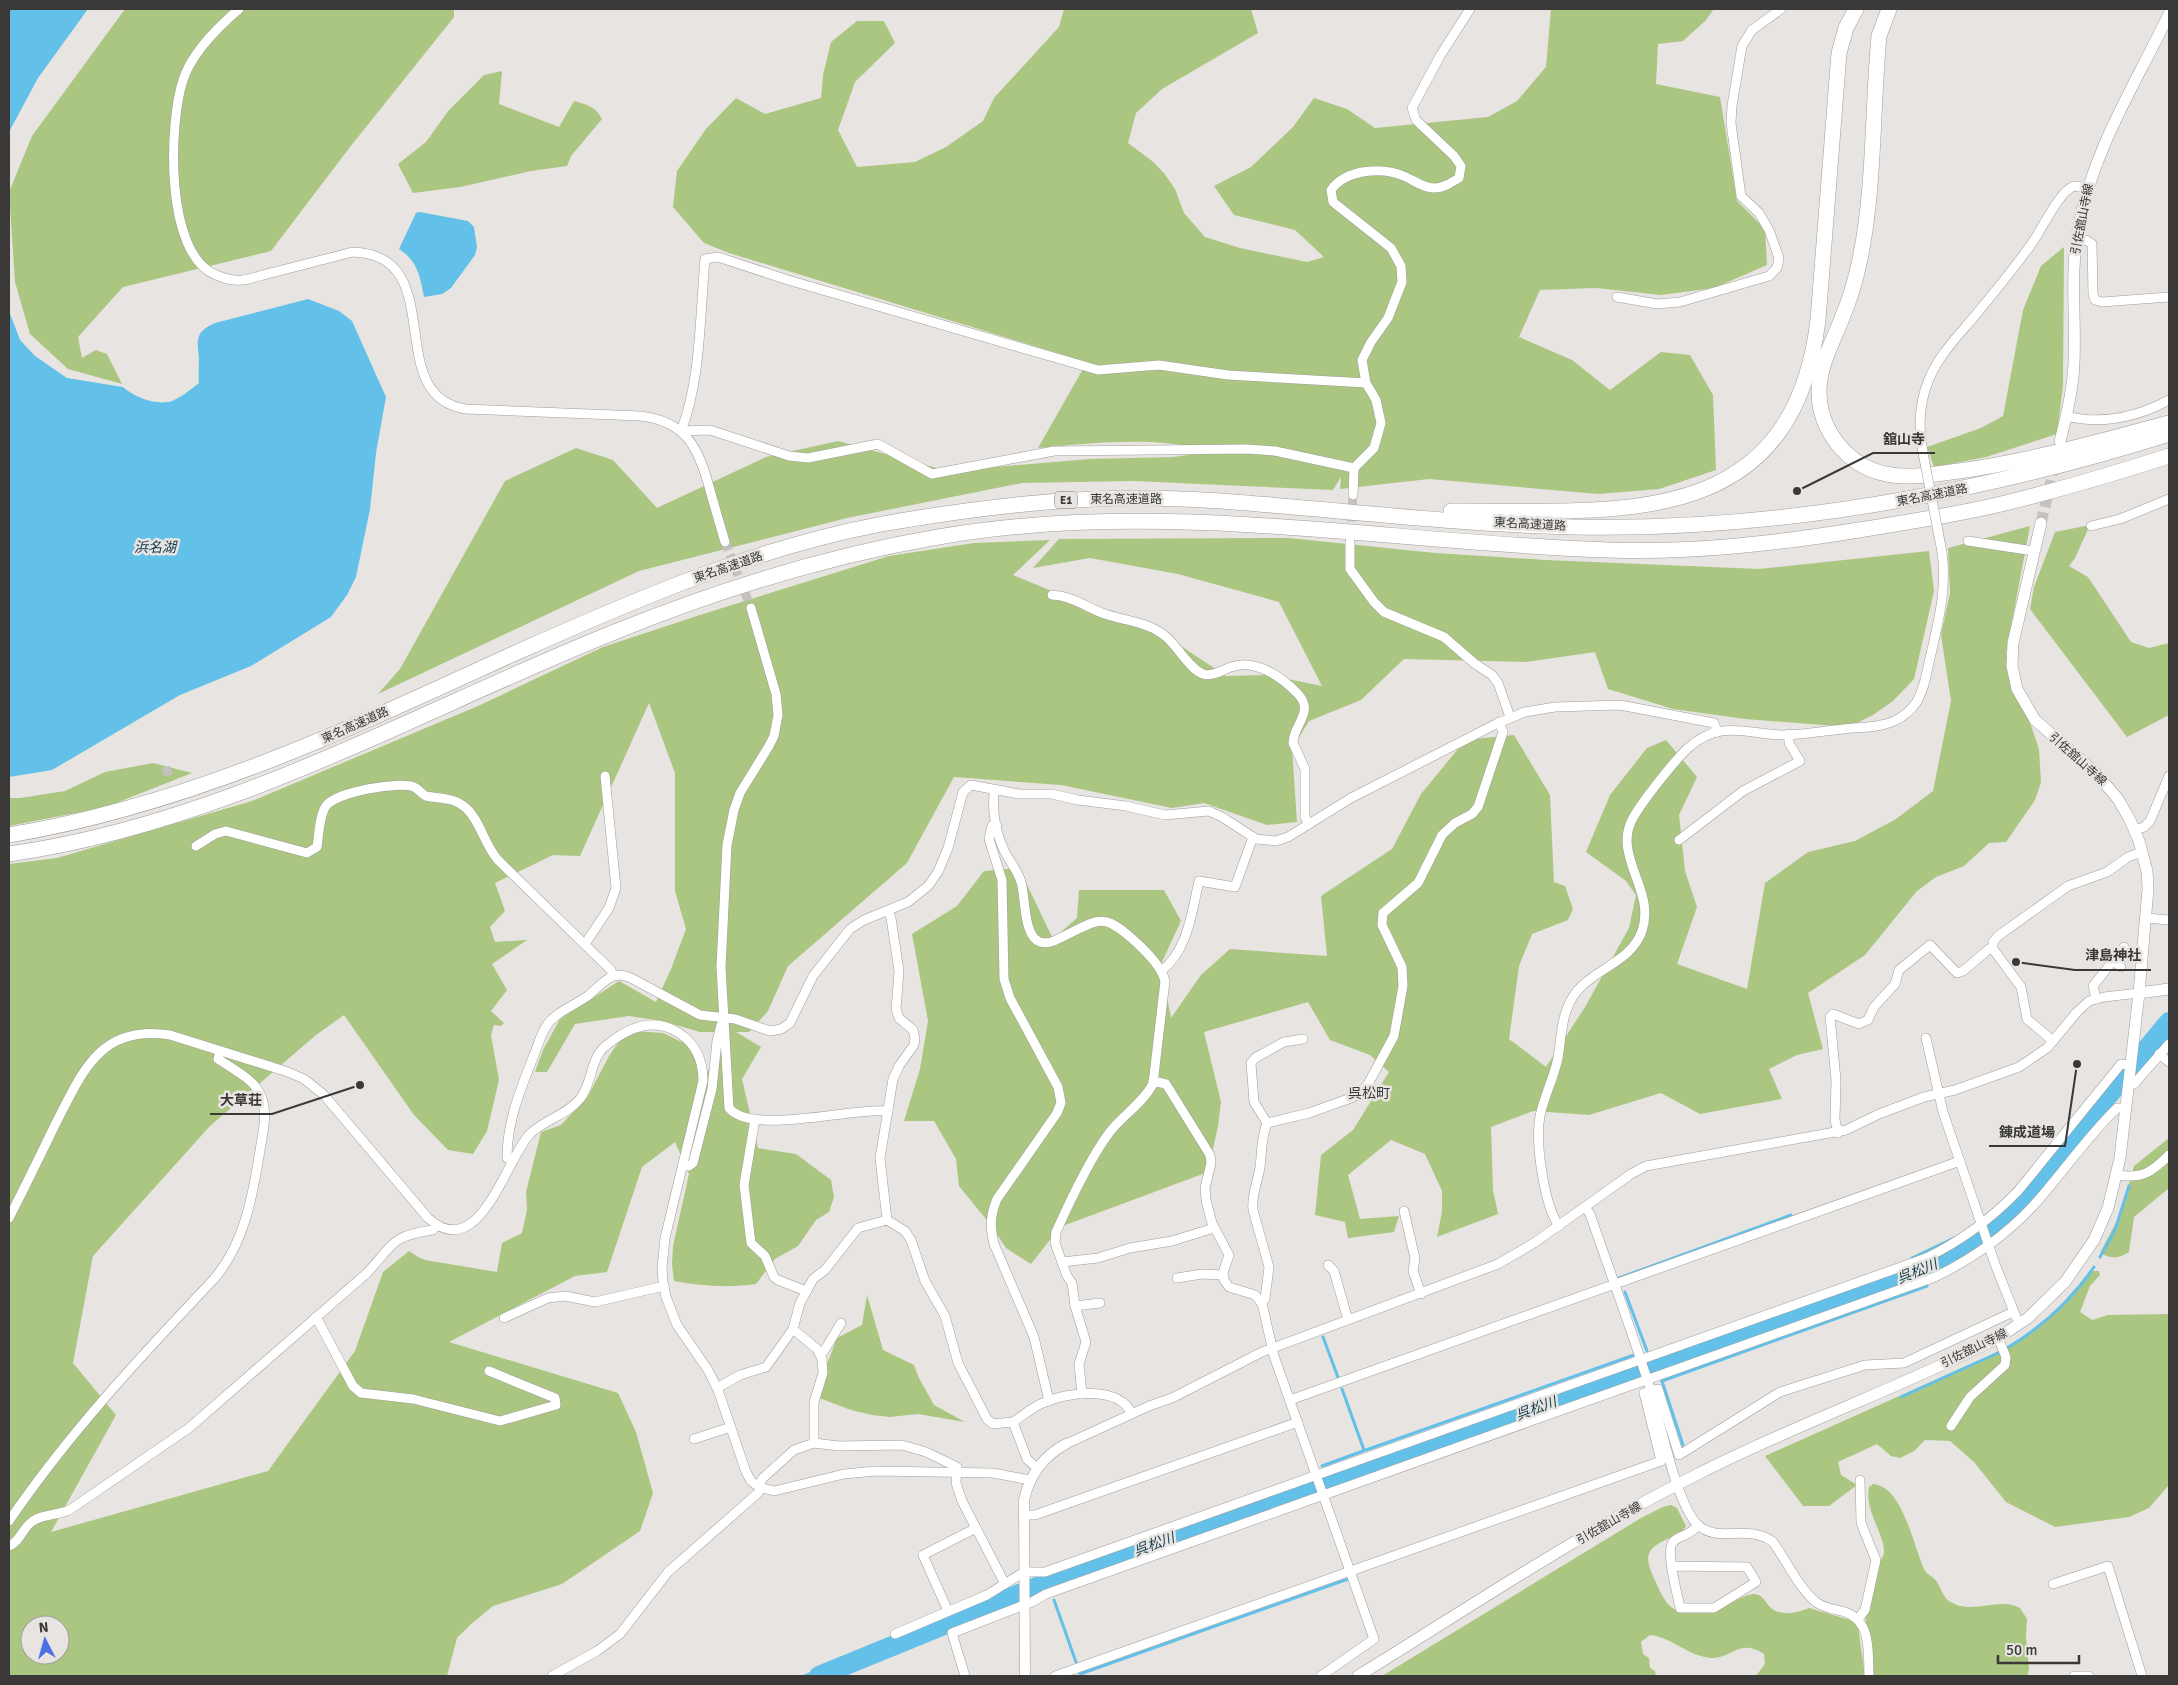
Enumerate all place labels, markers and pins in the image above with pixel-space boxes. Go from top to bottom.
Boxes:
callout: 舘山寺 [1873,424,1935,453]
callout: 津島神社 [2075,941,2151,970]
callout: 大草荘 [210,1085,272,1114]
callout: 錬成道場 [1989,1117,2065,1146]

